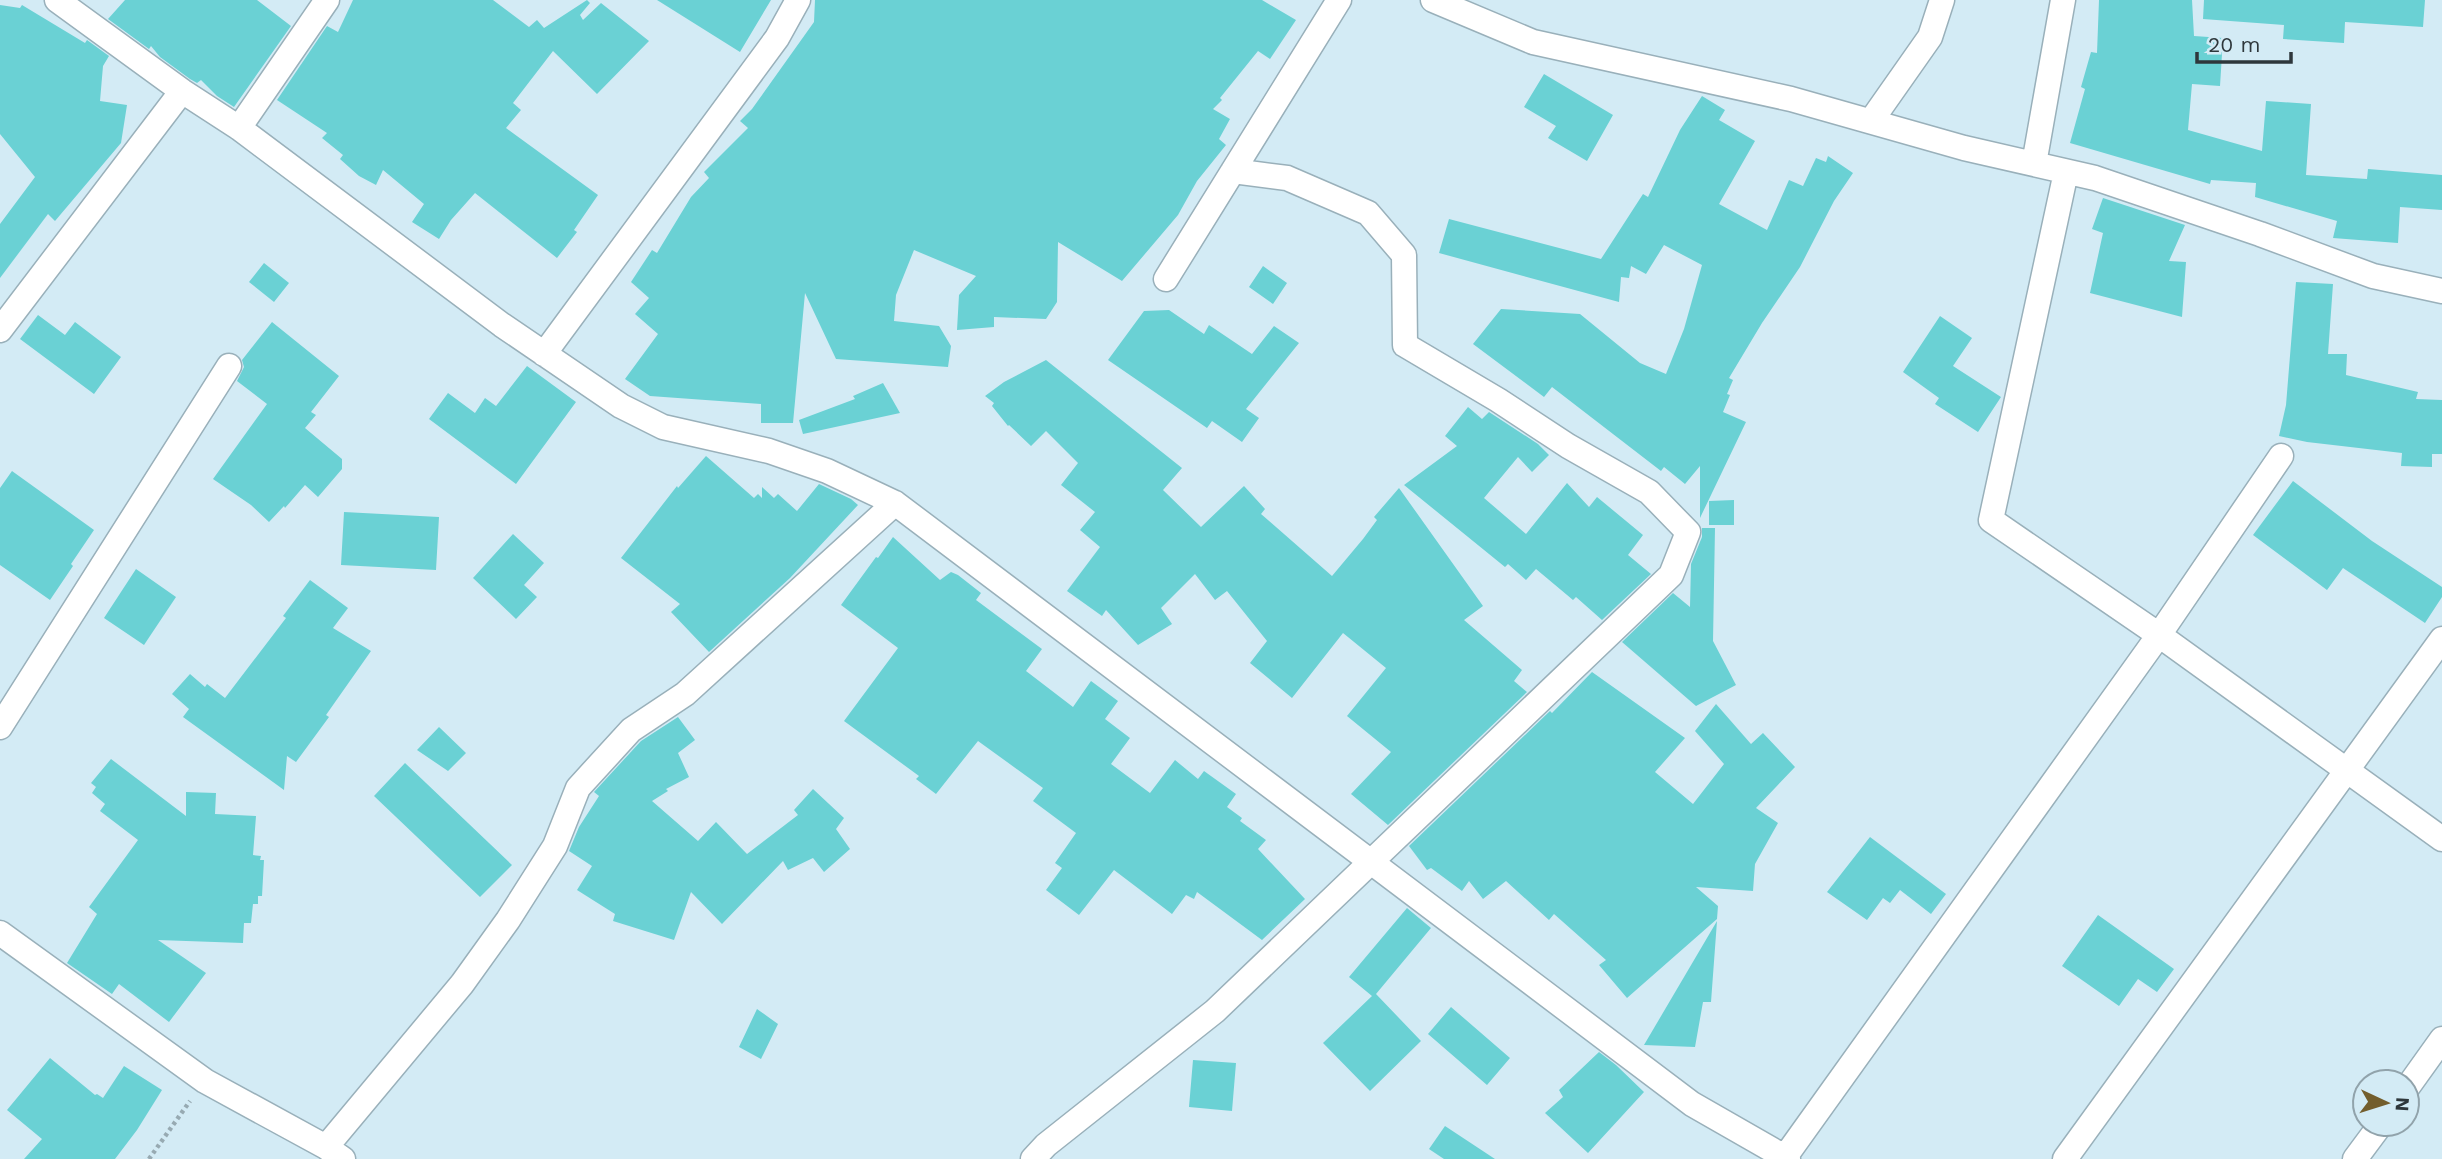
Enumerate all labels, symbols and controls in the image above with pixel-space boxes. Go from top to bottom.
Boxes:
scale bar [2197,21,2292,65]
text: 20 m [2208,32,2260,57]
north arrow [2351,1068,2421,1138]
text: N [2390,1096,2414,1112]

